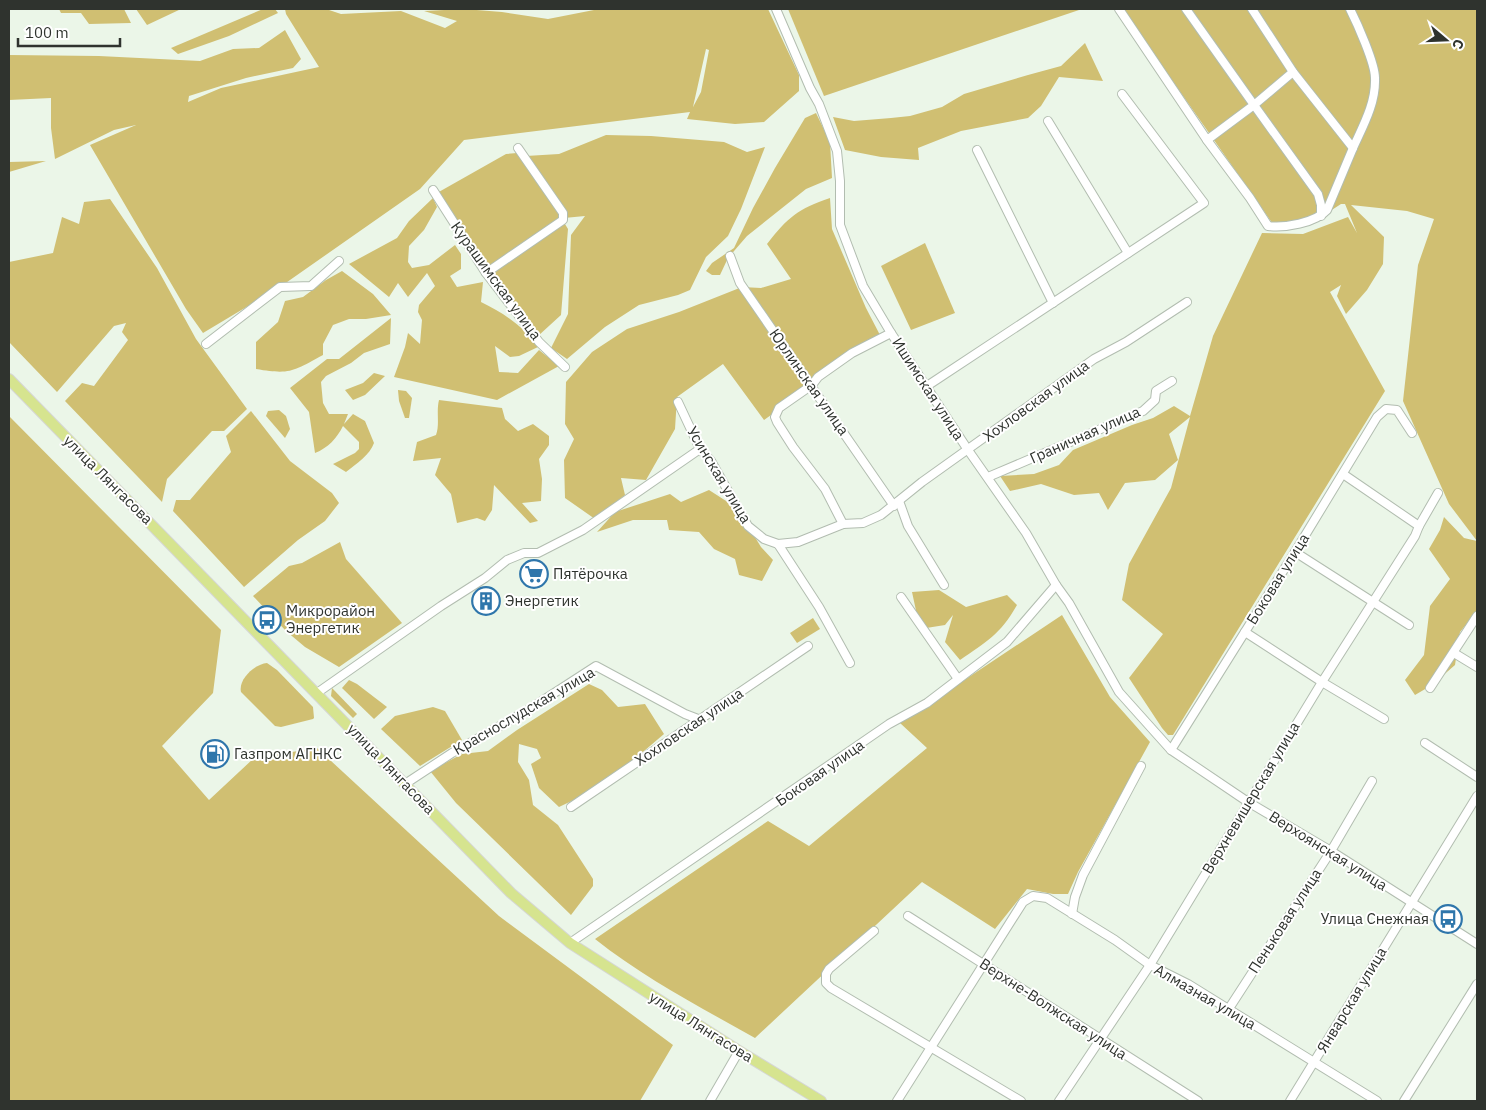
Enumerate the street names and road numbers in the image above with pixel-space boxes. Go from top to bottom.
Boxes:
street label: Курашимская улица [447,218,546,344]
street label: Юрлинская улица [766,325,853,439]
street label: Ишимская улица [888,334,969,444]
street label: Хохловская улица [979,356,1093,446]
street label: Граничная улица [1027,402,1143,467]
street label: Усинская улица [683,423,756,527]
street label: улица Лянгасова [60,431,157,528]
street label: Боковая улица [1242,530,1313,628]
street label: Краснослудская улица [450,662,598,759]
street label: Хохловская улица [631,683,747,770]
street label: Верхневишерская улица [1198,718,1304,877]
street label: улица Лянгасова [343,719,439,818]
street label: Боковая улица [772,735,868,810]
street label: Верхоянская улица [1266,806,1391,895]
street label: Пеньковая улица [1244,865,1326,977]
street label: Январская улица [1312,943,1391,1056]
street label: Верхне-Волжская улица [976,954,1131,1063]
street label: Алмазная улица [1151,960,1259,1033]
street label: улица Лянгасова [646,987,757,1066]

